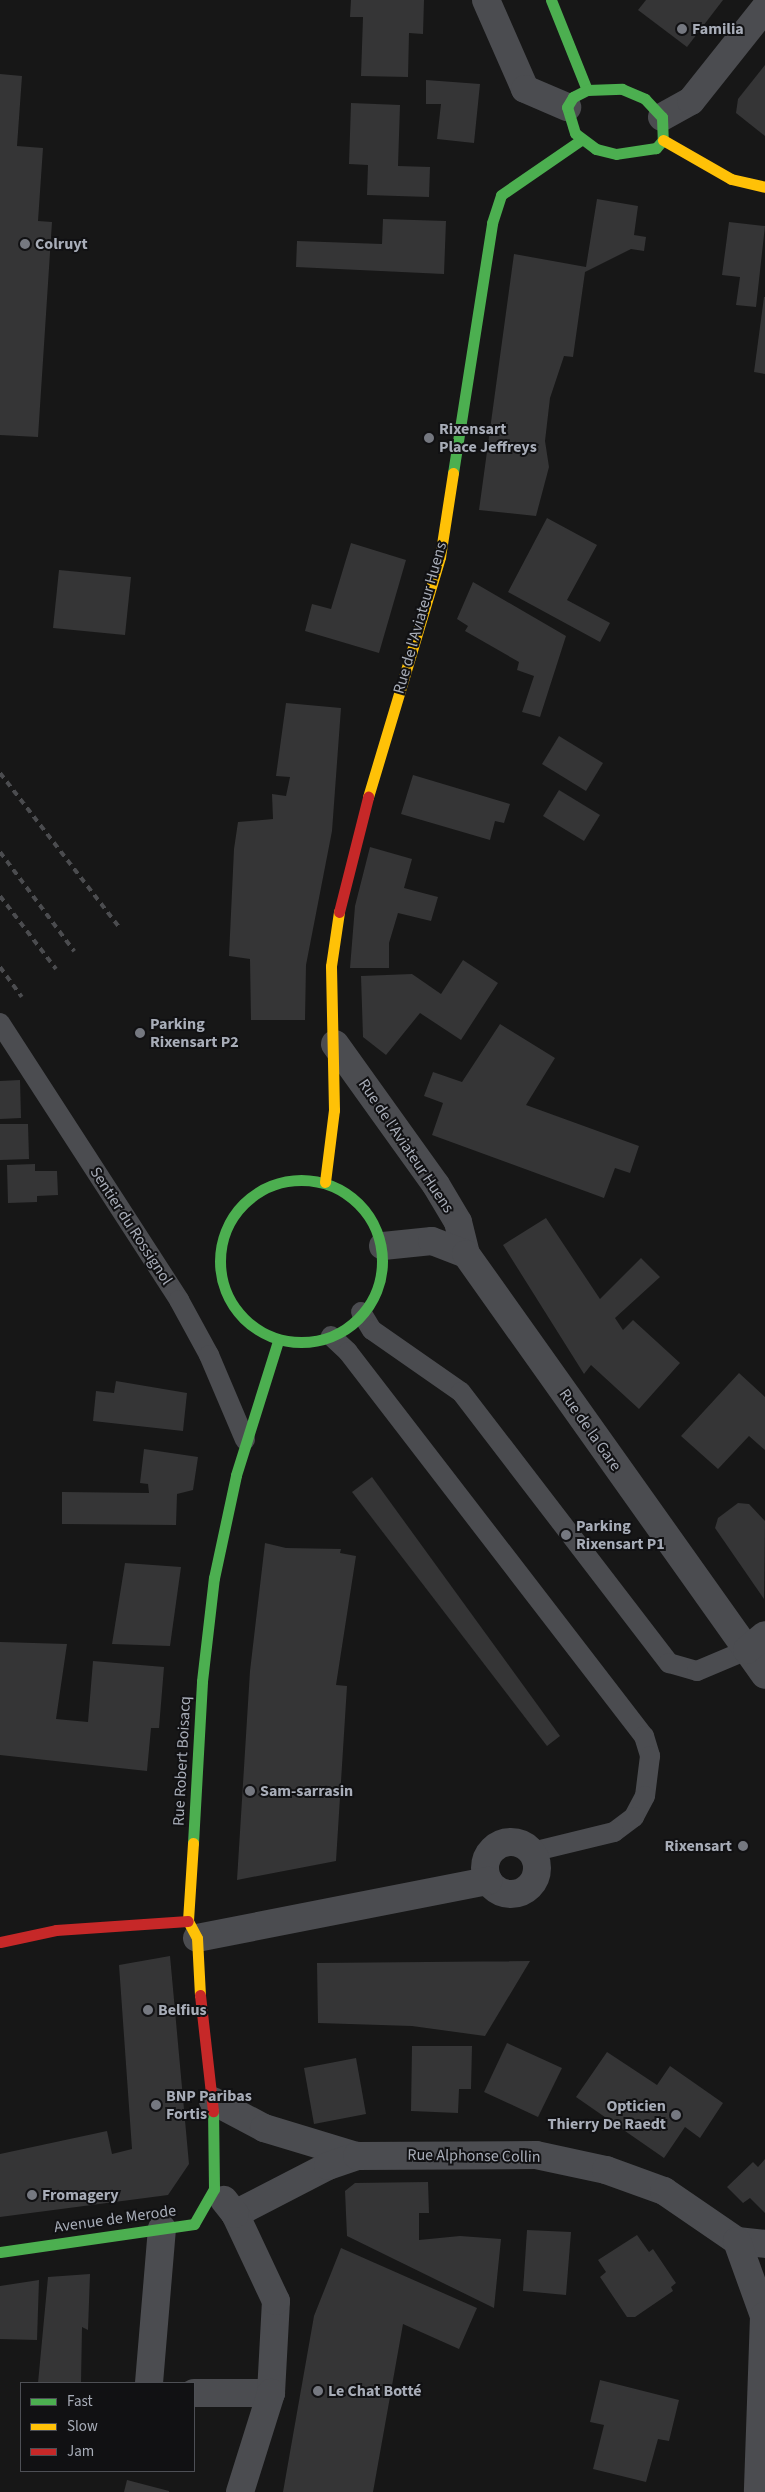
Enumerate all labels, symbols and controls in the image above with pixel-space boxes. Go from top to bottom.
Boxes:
place label: Familia [692,19,744,39]
marker: Familia [676,23,688,35]
place label: Colruyt [35,234,88,254]
marker: Colruyt [19,238,31,250]
place label: Rixensart Place Jeffreys [439,419,537,457]
marker: Rixensart Place Jeffreys [423,432,435,444]
street label: Rue de l'Aviateur Huens [389,540,451,696]
place label: Parking Rixensart P2 [150,1014,239,1052]
marker: Parking Rixensart P2 [134,1027,146,1039]
street label: Rue de l'Aviateur Huens [354,1076,458,1216]
street label: Sentier du Rossignol [86,1164,176,1288]
street label: Rue de la Gare [555,1385,625,1475]
place label: Parking Rixensart P1 [576,1516,665,1554]
marker: Parking Rixensart P1 [560,1529,572,1541]
street label: Rue Robert Boisacq [169,1696,195,1826]
place label: Sam-sarrasin [260,1781,353,1801]
marker: Sam-sarrasin [244,1785,256,1797]
place label: Rixensart [665,1836,732,1856]
marker: Rixensart [736,1839,750,1853]
place label: Belfius [158,2000,207,2020]
marker: Belfius [142,2004,154,2016]
place label: BNP Paribas Fortis [166,2086,252,2124]
place label: Opticien Thierry De Raedt [548,2096,666,2134]
marker: BNP Paribas Fortis [150,2099,162,2111]
marker: Opticien Thierry De Raedt [670,2109,682,2121]
street label: Rue Alphonse Collin [407,2145,541,2167]
place label: Fromagery [42,2185,119,2205]
marker: Fromagery [26,2189,38,2201]
street label: Avenue de Merode [53,2201,177,2237]
place label: Le Chat Botté [328,2381,422,2401]
legend [20,2382,195,2472]
marker: Le Chat Botté [312,2385,324,2397]
text: Fast [67,2391,93,2412]
text: Slow [67,2416,98,2437]
text: Jam [67,2441,94,2462]

